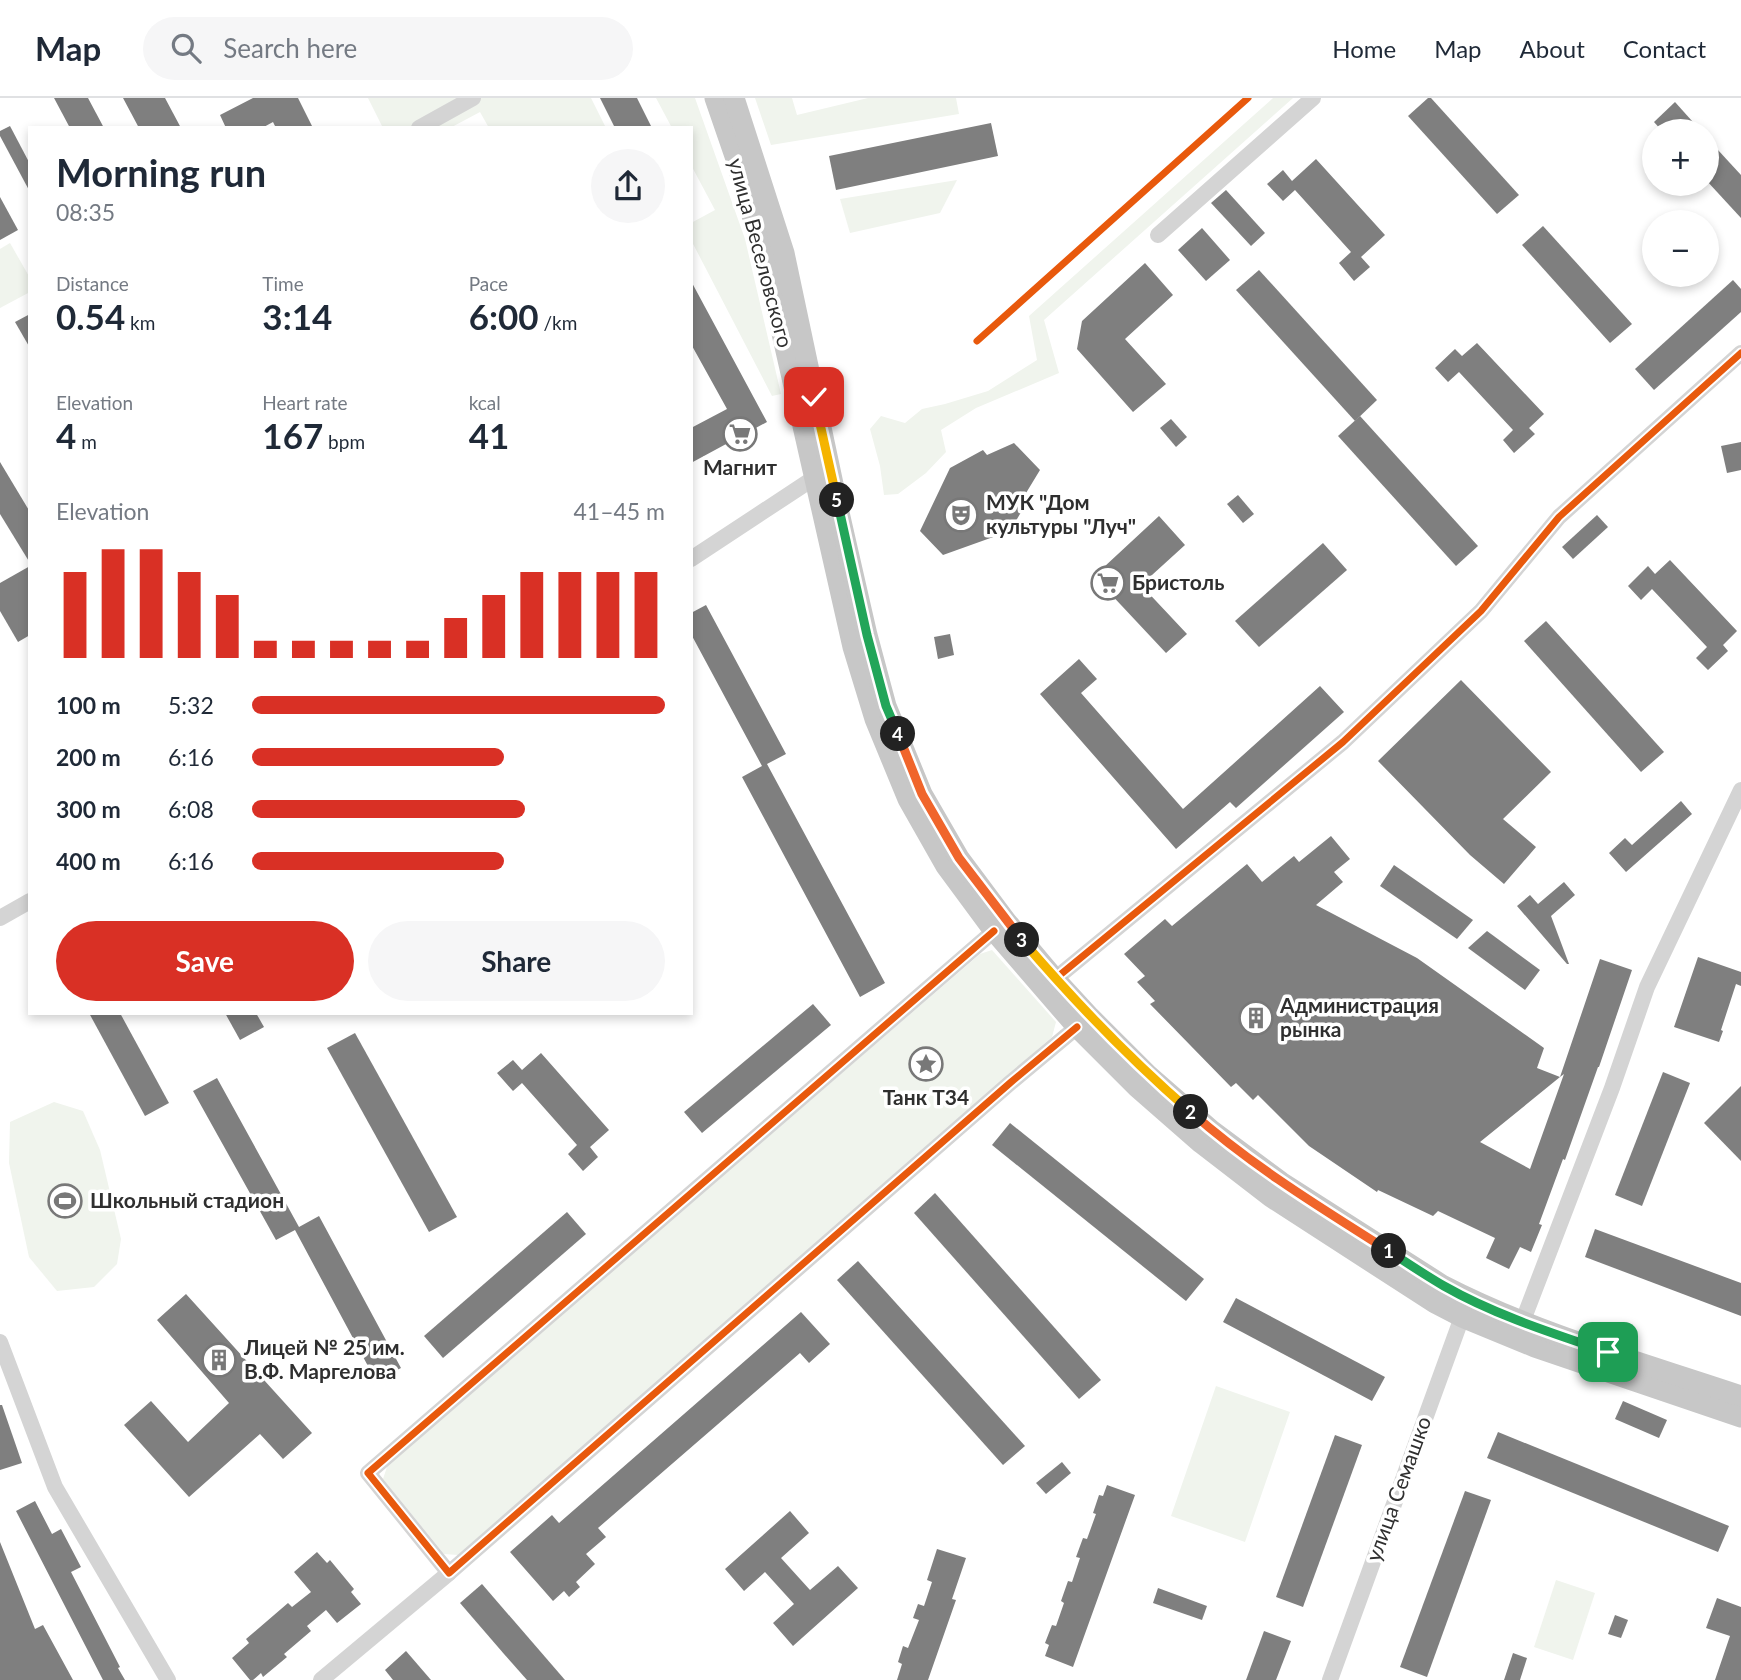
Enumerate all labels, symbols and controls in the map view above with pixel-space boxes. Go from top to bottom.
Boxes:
search box [143,17,633,80]
text: Map [35,28,101,68]
icon: search [167,29,205,67]
text: Search here [223,32,357,64]
text: Home [1332,34,1396,63]
text: Map [1434,34,1482,63]
text: About [1520,34,1585,63]
text: Contact [1623,34,1706,63]
map controls [1642,119,1719,287]
button: + [1642,119,1719,196]
text: Morning run [56,149,266,195]
button: share [591,149,665,223]
street label: улица Веселовского [724,155,799,350]
text: 08:35 [56,198,115,226]
button: − [1642,210,1719,287]
text: Distance [56,272,129,295]
text: Time [262,272,304,295]
text: Pace [469,272,508,295]
text: 0.54 [56,295,125,337]
text: 3:14 [262,295,332,337]
text: 6:00 [469,295,539,337]
text: km [125,311,155,334]
text: /km [539,311,577,334]
pin [784,367,844,427]
icon: check [795,378,833,416]
text: Elevation [56,391,133,414]
text: Heart rate [262,391,348,414]
text: kcal [469,391,501,414]
text: 4 [56,414,76,456]
text: 167 [262,414,323,456]
text: 41 [469,414,509,456]
supermarket icon: Магнит [721,415,759,453]
text: m [76,430,97,453]
text: bpm [323,430,365,453]
place label: Магнит [703,454,777,479]
pin: 5 [820,482,854,518]
text: 5 [831,488,842,511]
place label: МУК "Дом культуры "Луч" [986,489,1136,538]
theatre icon: МУК "Дом культуры "Луч" [942,496,980,534]
text: Elevation [56,497,149,525]
text: 41–45 m [573,497,665,525]
supermarket icon: Бристоль [1089,564,1127,602]
place label: Бристоль [1132,569,1224,594]
text: 100 m [56,691,121,719]
text: 5:32 [168,691,214,719]
pin: 4 [880,716,916,752]
text: 4 [892,722,903,745]
text: 200 m [56,743,121,771]
text: 6:16 [168,743,214,771]
text: 300 m [56,795,121,823]
text: 6:08 [168,795,214,823]
text: 400 m [56,847,121,875]
text: 6:16 [168,847,214,875]
button: Save [56,921,354,1001]
button: Share [368,921,665,1001]
pin: 3 [1004,922,1040,958]
text: 3 [1016,928,1027,951]
place label: Администрация рынка [1279,992,1439,1041]
building icon: Администрация рынка [1237,999,1275,1037]
place icon: Танк T34 [907,1045,945,1083]
place label: Танк T34 [883,1084,969,1109]
pin: 2 [1174,1094,1208,1130]
text: 2 [1185,1100,1196,1123]
sports icon: Школьный стадион [46,1182,84,1220]
place label: Школьный стадион [90,1187,284,1212]
pin: 1 [1372,1234,1406,1268]
text: 1 [1383,1239,1394,1262]
pin [1578,1322,1638,1382]
icon: arrive [1589,1333,1627,1371]
place label: Лицей № 25 им. В.Ф. Маргелова [243,1334,405,1383]
building icon: Лицей № 25 им. В.Ф. Маргелова [200,1341,238,1379]
street label: улица Семашко [1360,1412,1435,1564]

